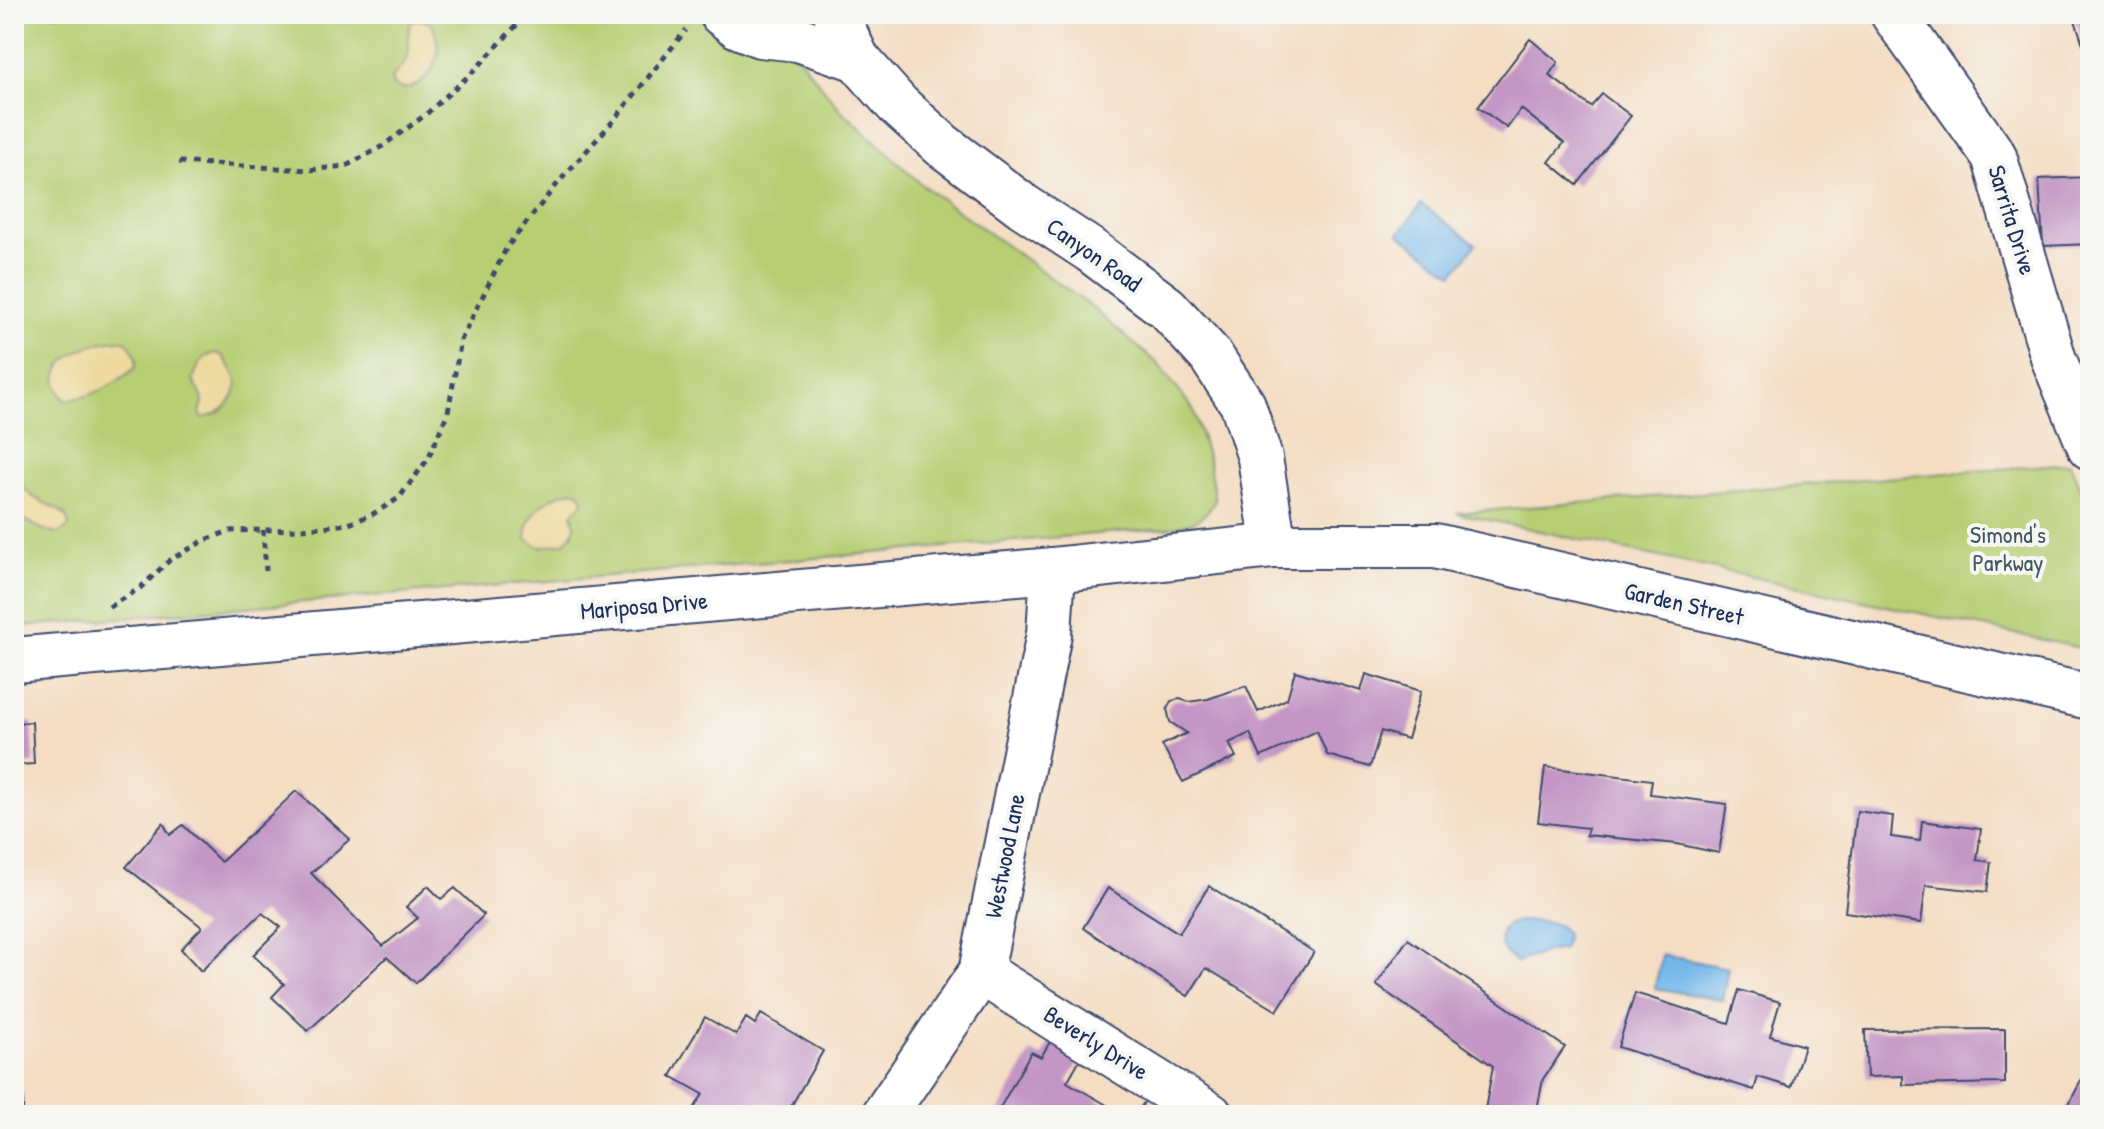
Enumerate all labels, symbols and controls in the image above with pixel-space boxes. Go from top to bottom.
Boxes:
street label: Sarrita Drive [1981,161,2045,279]
street label: Canyon Road [1041,210,1148,299]
park label: Simond's Parkway [1970,518,2046,578]
street label: Garden Street [1622,574,1748,632]
street label: Mariposa Drive [579,583,709,627]
street label: Westwood Lane [976,791,1032,921]
street label: Beverly Drive [1038,997,1155,1087]

